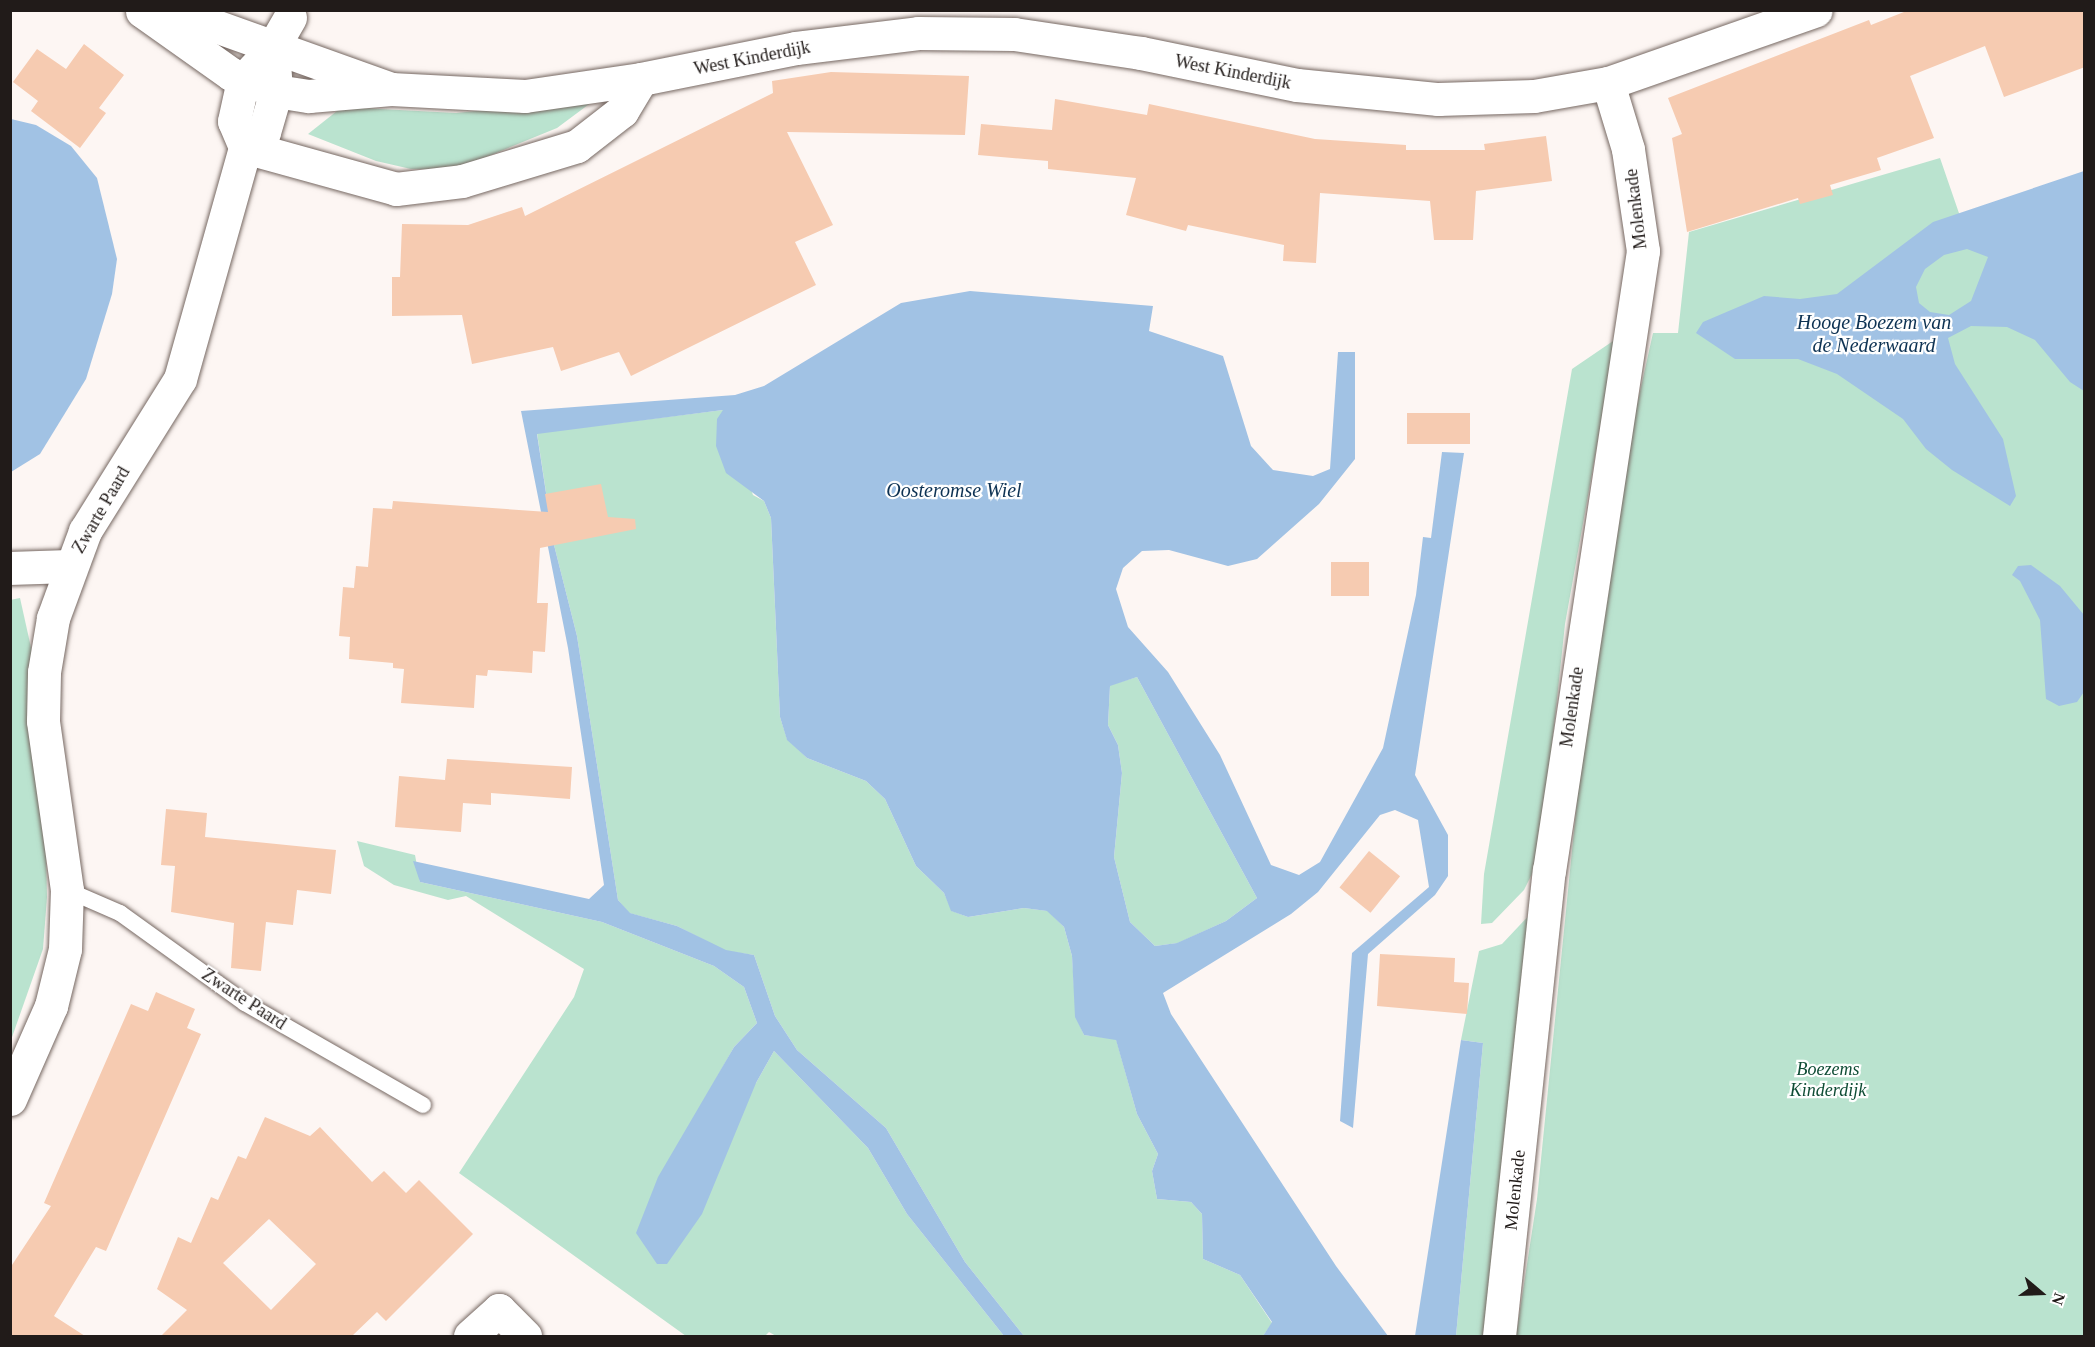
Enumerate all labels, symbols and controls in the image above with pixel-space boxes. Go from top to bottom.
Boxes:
street label: West Kinderdijk [692,36,812,80]
street label: West Kinderdijk [1173,50,1293,94]
street label: Molenkade [1620,167,1652,251]
water label: Hooge Boezem van de Nederwaard [1797,311,1951,358]
street label: Zwarte Paard [68,463,134,557]
water label: Oosteromse Wiel [886,478,1022,502]
street label: Molenkade [1556,665,1588,749]
street label: Zwarte Paard [198,964,290,1034]
park label: Boezems Kinderdijk [1790,1059,1866,1102]
street label: Molenkade [1500,1149,1530,1231]
north arrow [2011,1263,2071,1323]
text: N [2049,1291,2068,1307]

